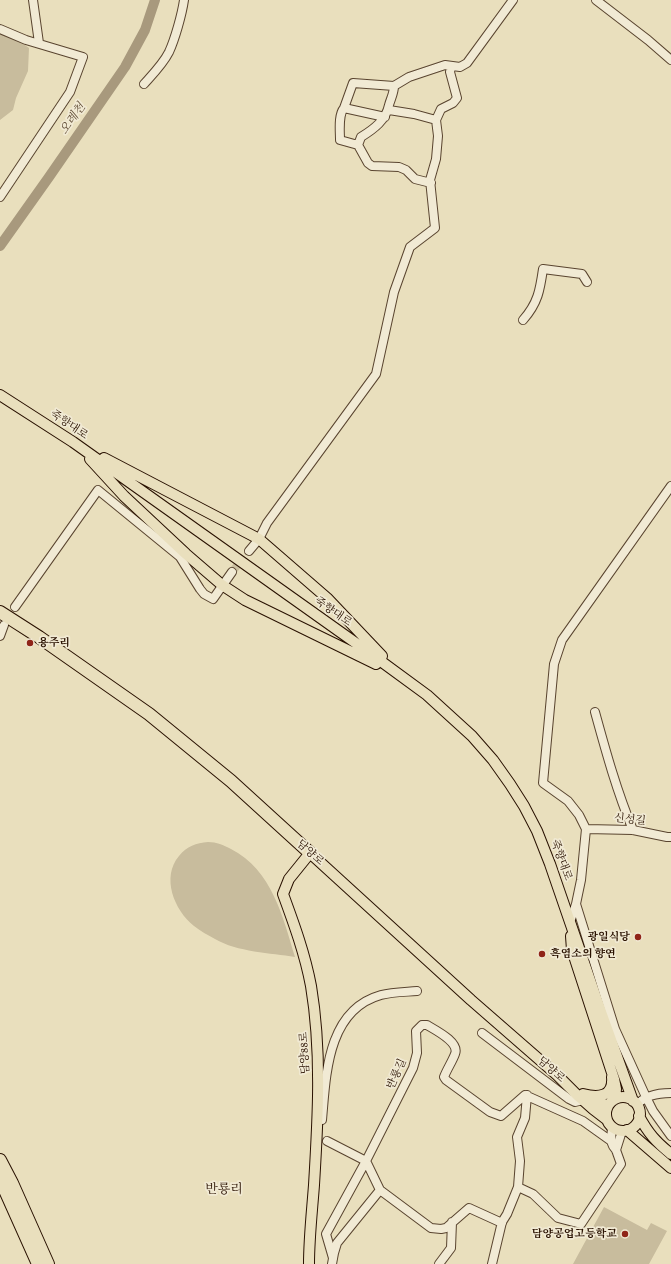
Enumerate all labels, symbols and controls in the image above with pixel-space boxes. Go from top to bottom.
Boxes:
water label: 오례천 [57,101,89,137]
street label: 죽향대로 [48,408,90,442]
street label: 죽향대로 [312,594,354,630]
place label: 용주리 [38,636,70,650]
marker: 용주리 [25,638,35,648]
street label: 신성길 [613,812,647,828]
street label: 담양로 [294,837,326,869]
street label: 죽향대로 [548,838,574,882]
place label: 광일식당 [587,930,630,944]
marker: 광일식당 [633,932,643,942]
place label: 흑염소의 향연 [550,947,616,961]
marker: 흑염소의 향연 [537,949,547,959]
street label: 담양88로 [297,1031,313,1075]
street label: 담양로 [535,1054,567,1086]
street label: 반룡길 [384,1057,410,1091]
district label: 반룡리 [205,1182,243,1198]
place label: 담양공업고등학교 [532,1227,617,1241]
marker: 담양공업고등학교 [620,1229,630,1239]

